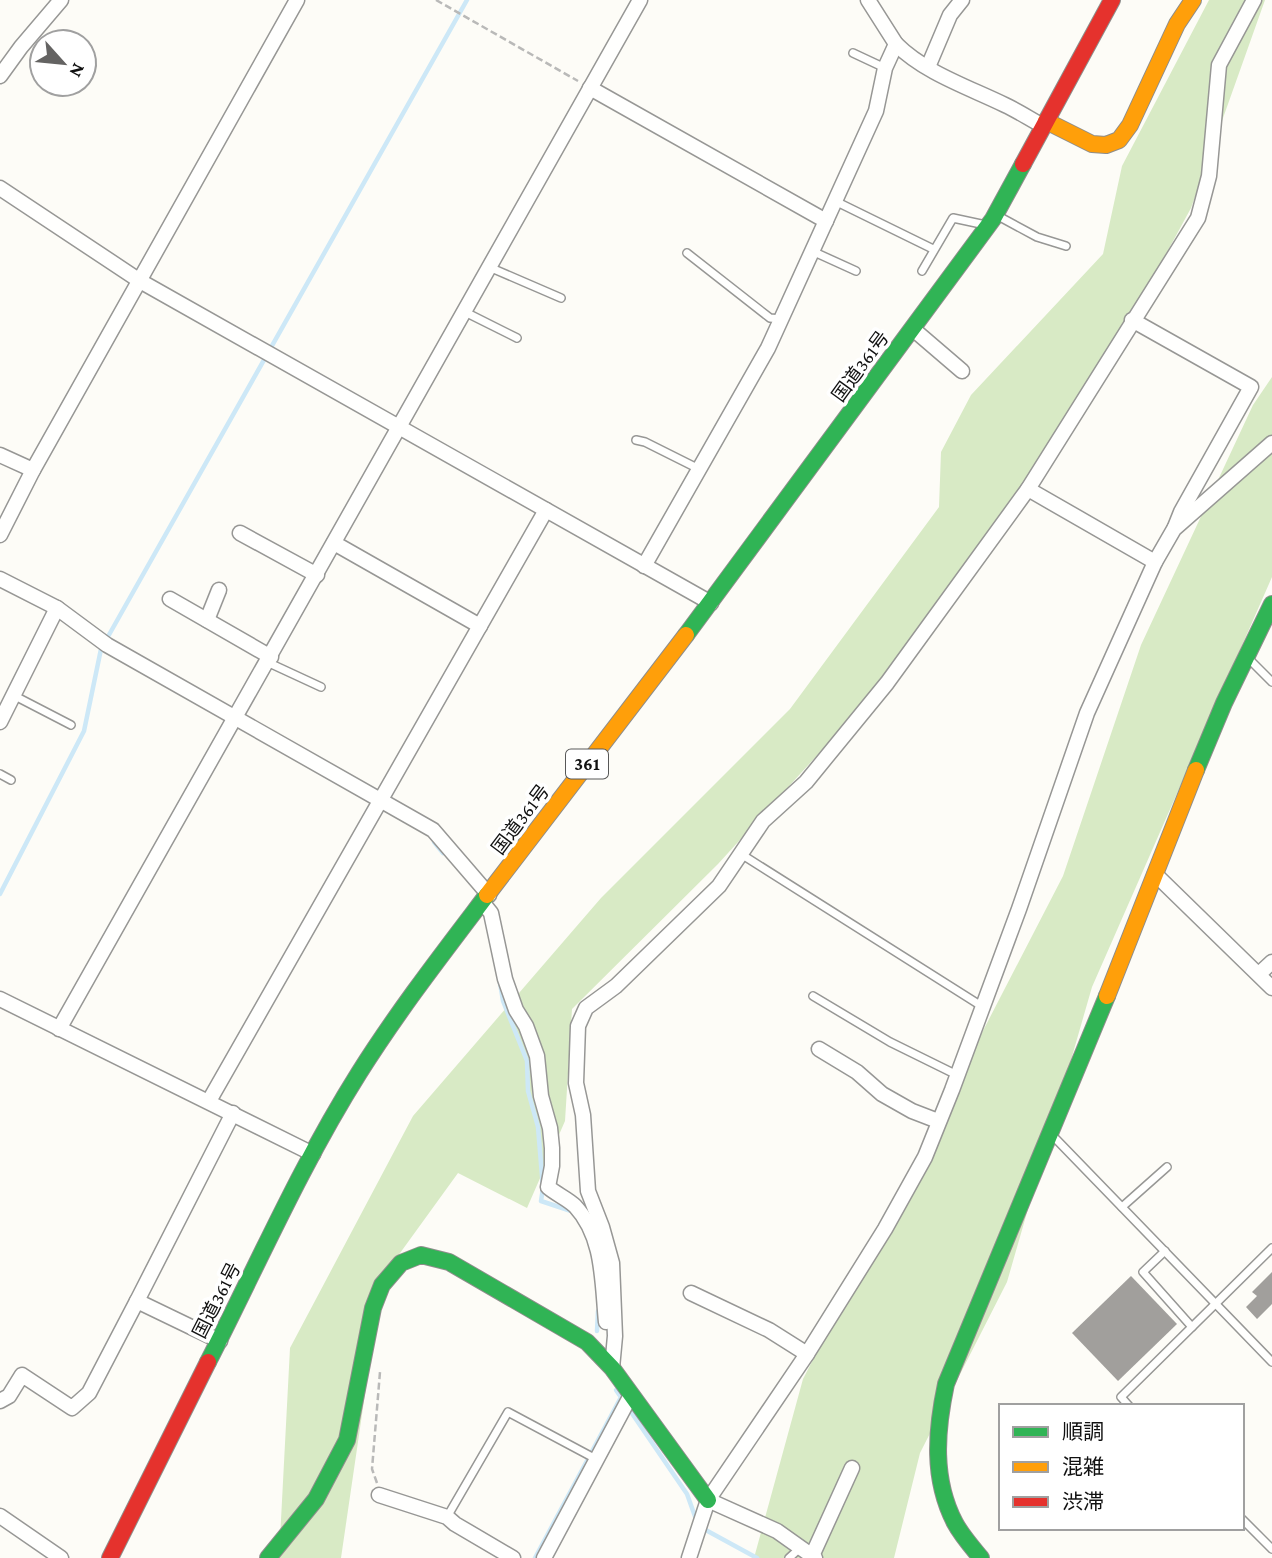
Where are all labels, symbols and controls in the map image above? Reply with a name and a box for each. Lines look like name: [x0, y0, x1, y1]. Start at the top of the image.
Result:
north arrow: [28, 28, 98, 98]
text: N: [65, 60, 90, 81]
street label: 国道361号: [828, 327, 893, 406]
road number: 361: [566, 750, 608, 778]
street label: 国道361号: [487, 780, 553, 858]
street label: 国道361号: [188, 1259, 244, 1342]
legend: [999, 1404, 1244, 1530]
text: 順調: [1062, 1420, 1104, 1444]
text: 混雑: [1062, 1455, 1104, 1479]
text: 渋滞: [1062, 1490, 1104, 1514]

